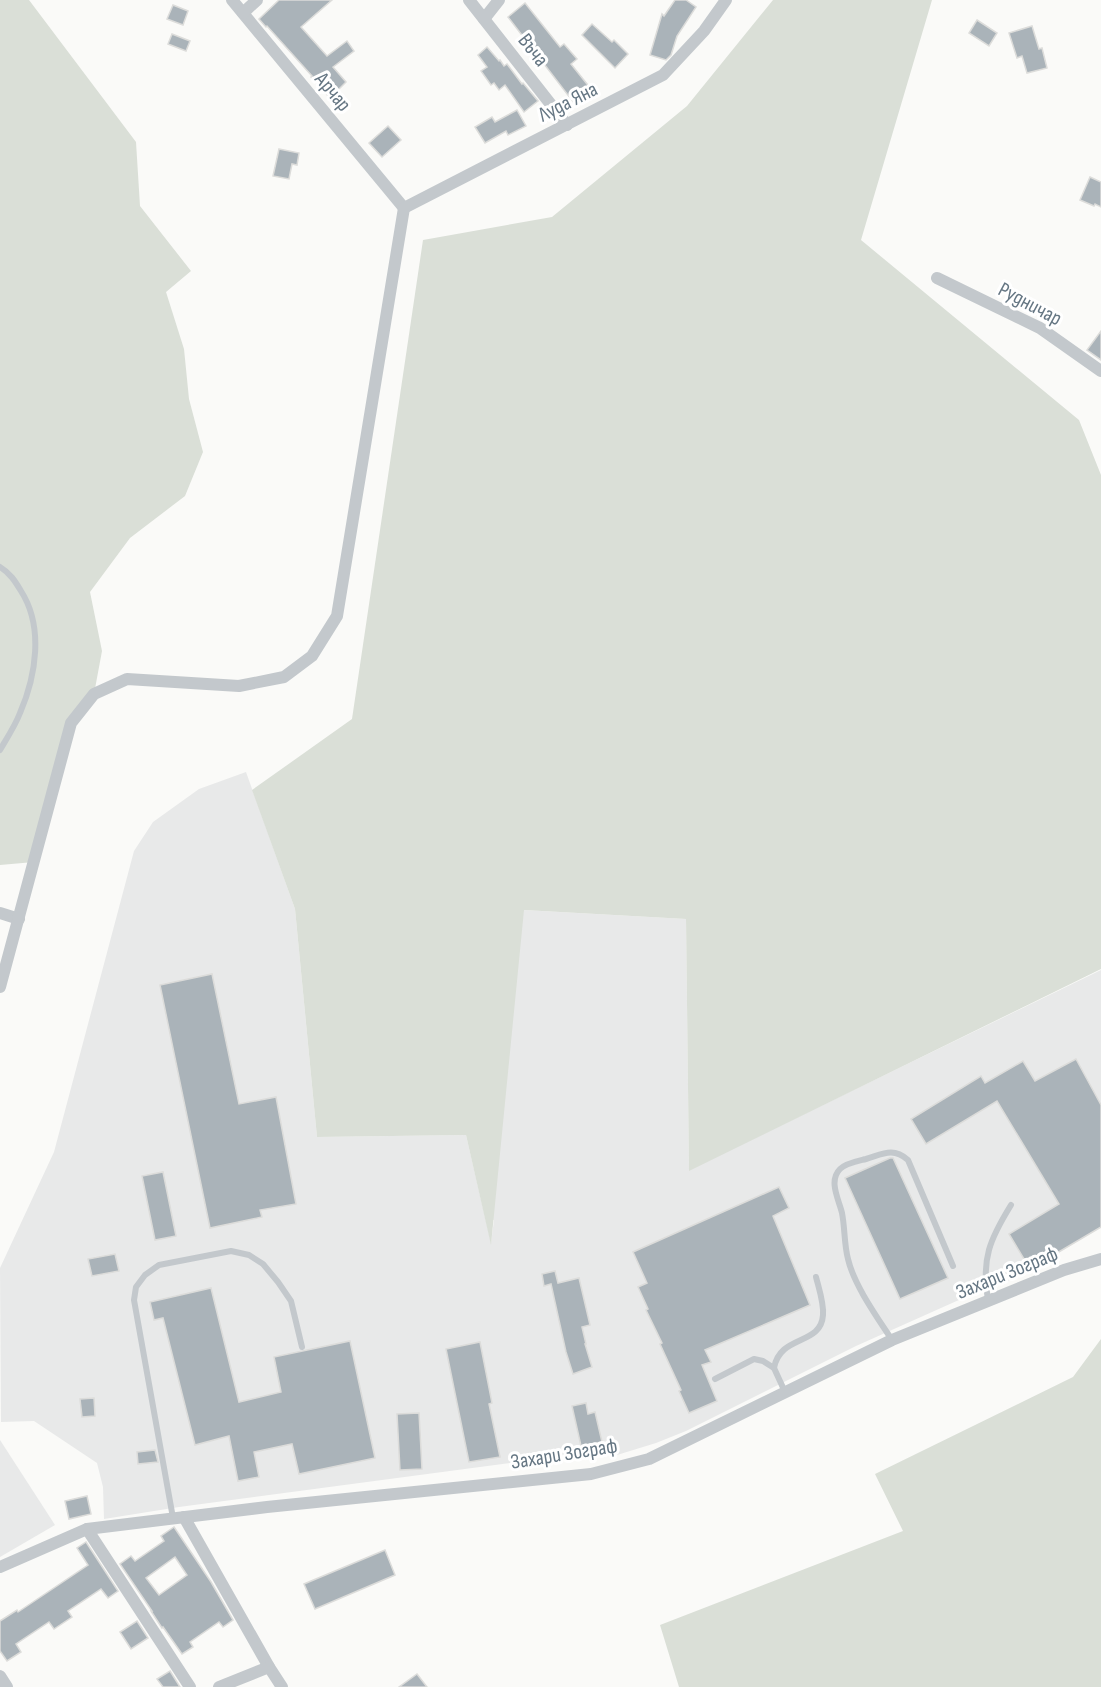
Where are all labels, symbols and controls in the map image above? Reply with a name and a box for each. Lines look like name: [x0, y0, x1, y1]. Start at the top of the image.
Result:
street label: Въча: [512, 29, 554, 71]
street label: Арчар: [309, 67, 356, 117]
street label: Луда Яна: [533, 77, 602, 128]
street label: Рудничар: [994, 277, 1066, 331]
street label: Захари Зограф: [952, 1241, 1062, 1305]
street label: Захари Зограф: [509, 1433, 619, 1475]

